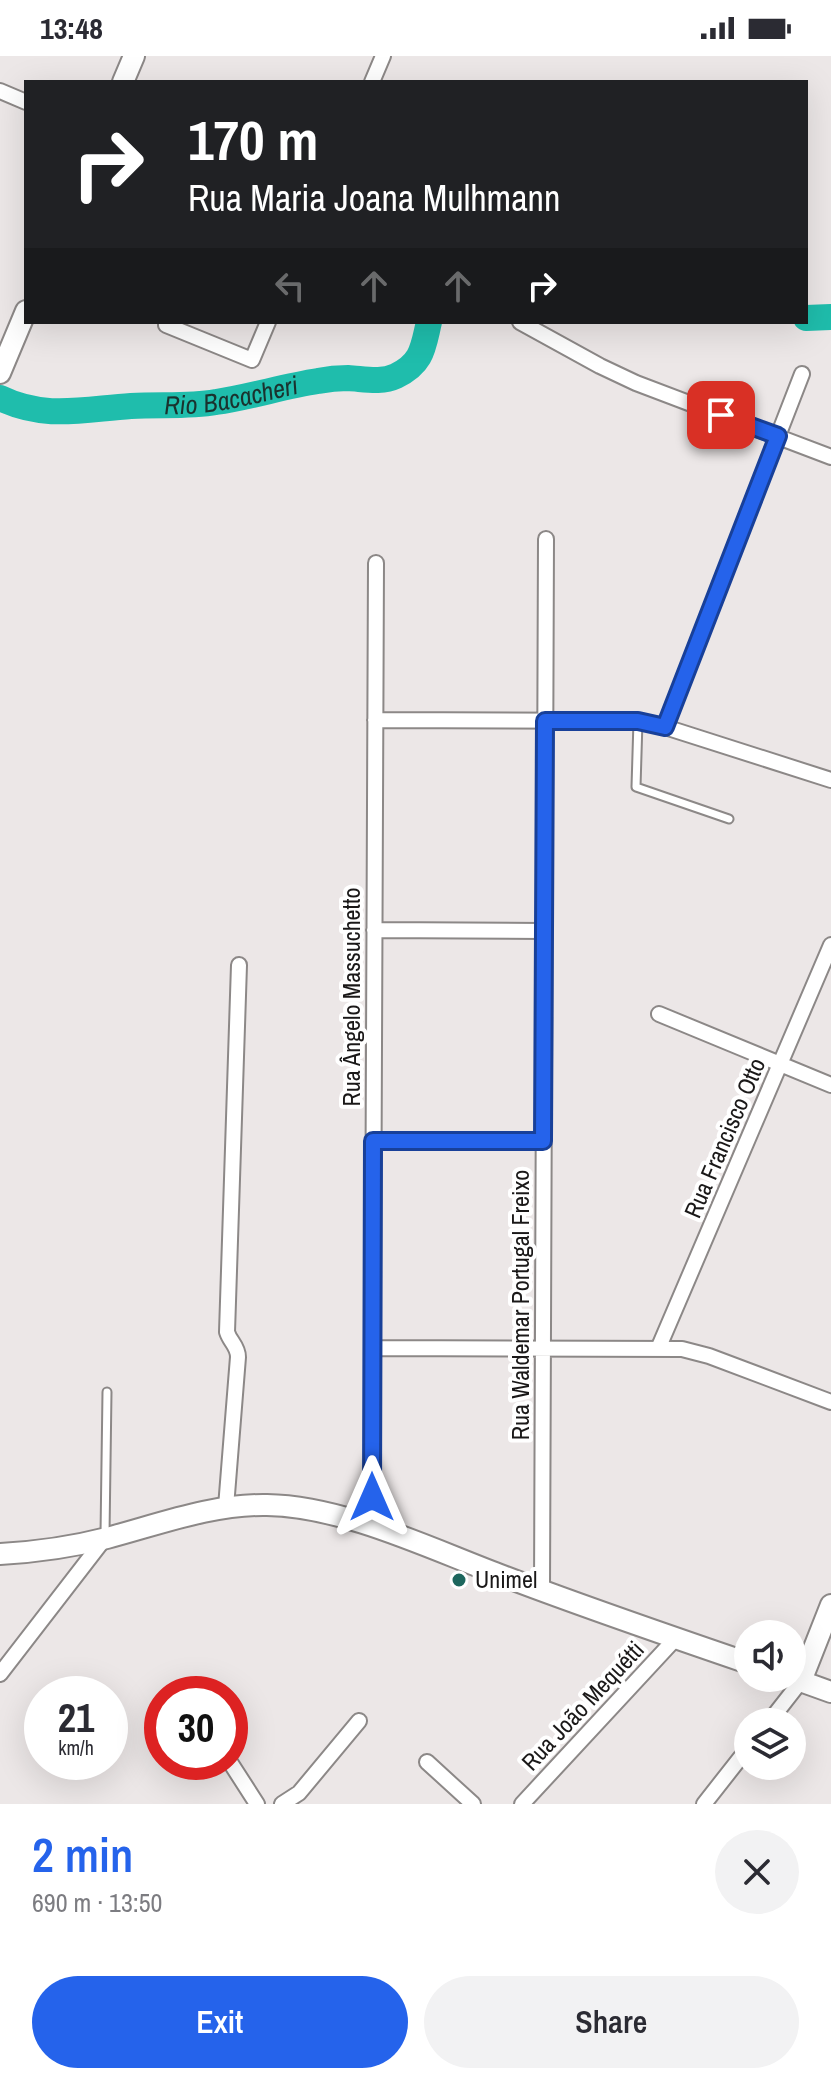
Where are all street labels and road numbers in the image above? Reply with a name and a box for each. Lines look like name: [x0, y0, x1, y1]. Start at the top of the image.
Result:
street label: Rua Ângelo Massuchetto: [335, 888, 367, 1106]
street label: Rua Francisco Otto: [676, 1053, 772, 1222]
street label: Rua Waldemar Portugal Freixo: [504, 1170, 536, 1440]
street label: Rua João Mequétti: [514, 1634, 651, 1777]

